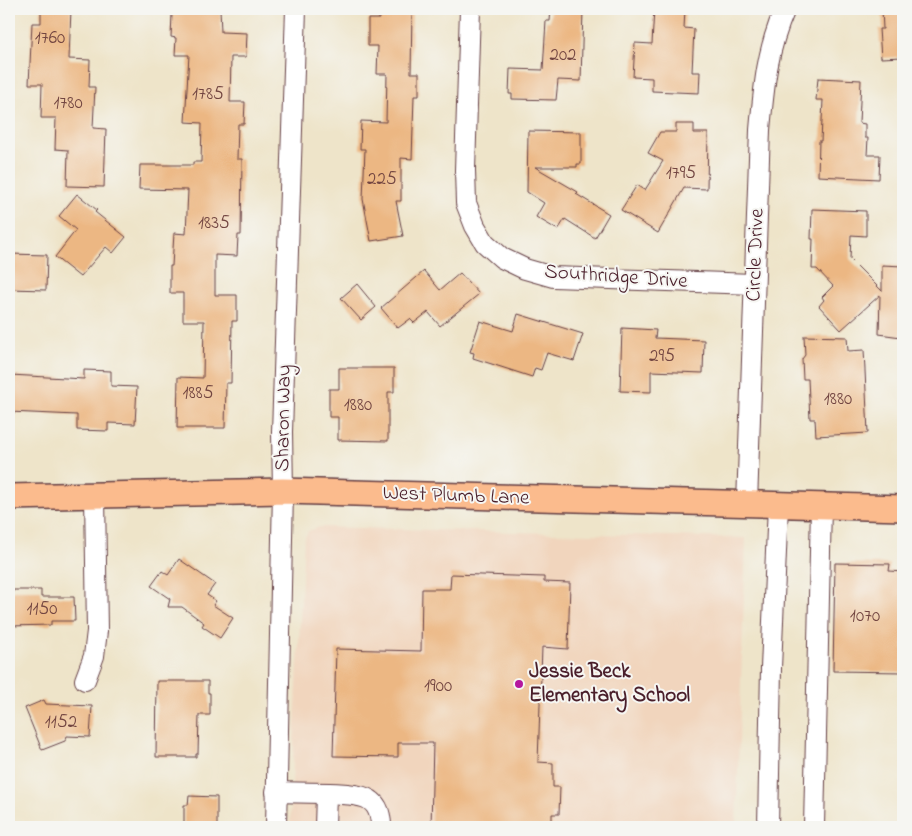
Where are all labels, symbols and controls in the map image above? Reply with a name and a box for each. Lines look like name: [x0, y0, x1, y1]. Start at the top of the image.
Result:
house number: 1760: [35, 25, 65, 52]
house number: 202: [549, 42, 577, 69]
house number: 1785: [192, 81, 224, 108]
house number: 1780: [53, 90, 83, 117]
house number: 1795: [666, 160, 696, 187]
house number: 225: [367, 166, 397, 193]
street label: Circle Drive: [739, 207, 773, 302]
house number: 1835: [198, 210, 230, 237]
street label: Southridge Drive: [543, 257, 689, 299]
house number: 295: [649, 343, 675, 370]
street label: Sharon Way: [268, 364, 302, 472]
house number: 1885: [182, 380, 214, 407]
house number: 1880: [824, 386, 852, 413]
house number: 1880: [344, 392, 372, 419]
street label: West Plumb Lane: [382, 478, 530, 514]
house number: 1150: [26, 596, 58, 623]
house number: 1070: [850, 603, 880, 630]
place label: Jessie Beck Elementary School: [529, 657, 691, 713]
house number: 1900: [424, 673, 452, 700]
marker: Jessie Beck Elementary School: [513, 678, 525, 690]
house number: 1152: [45, 709, 77, 736]

